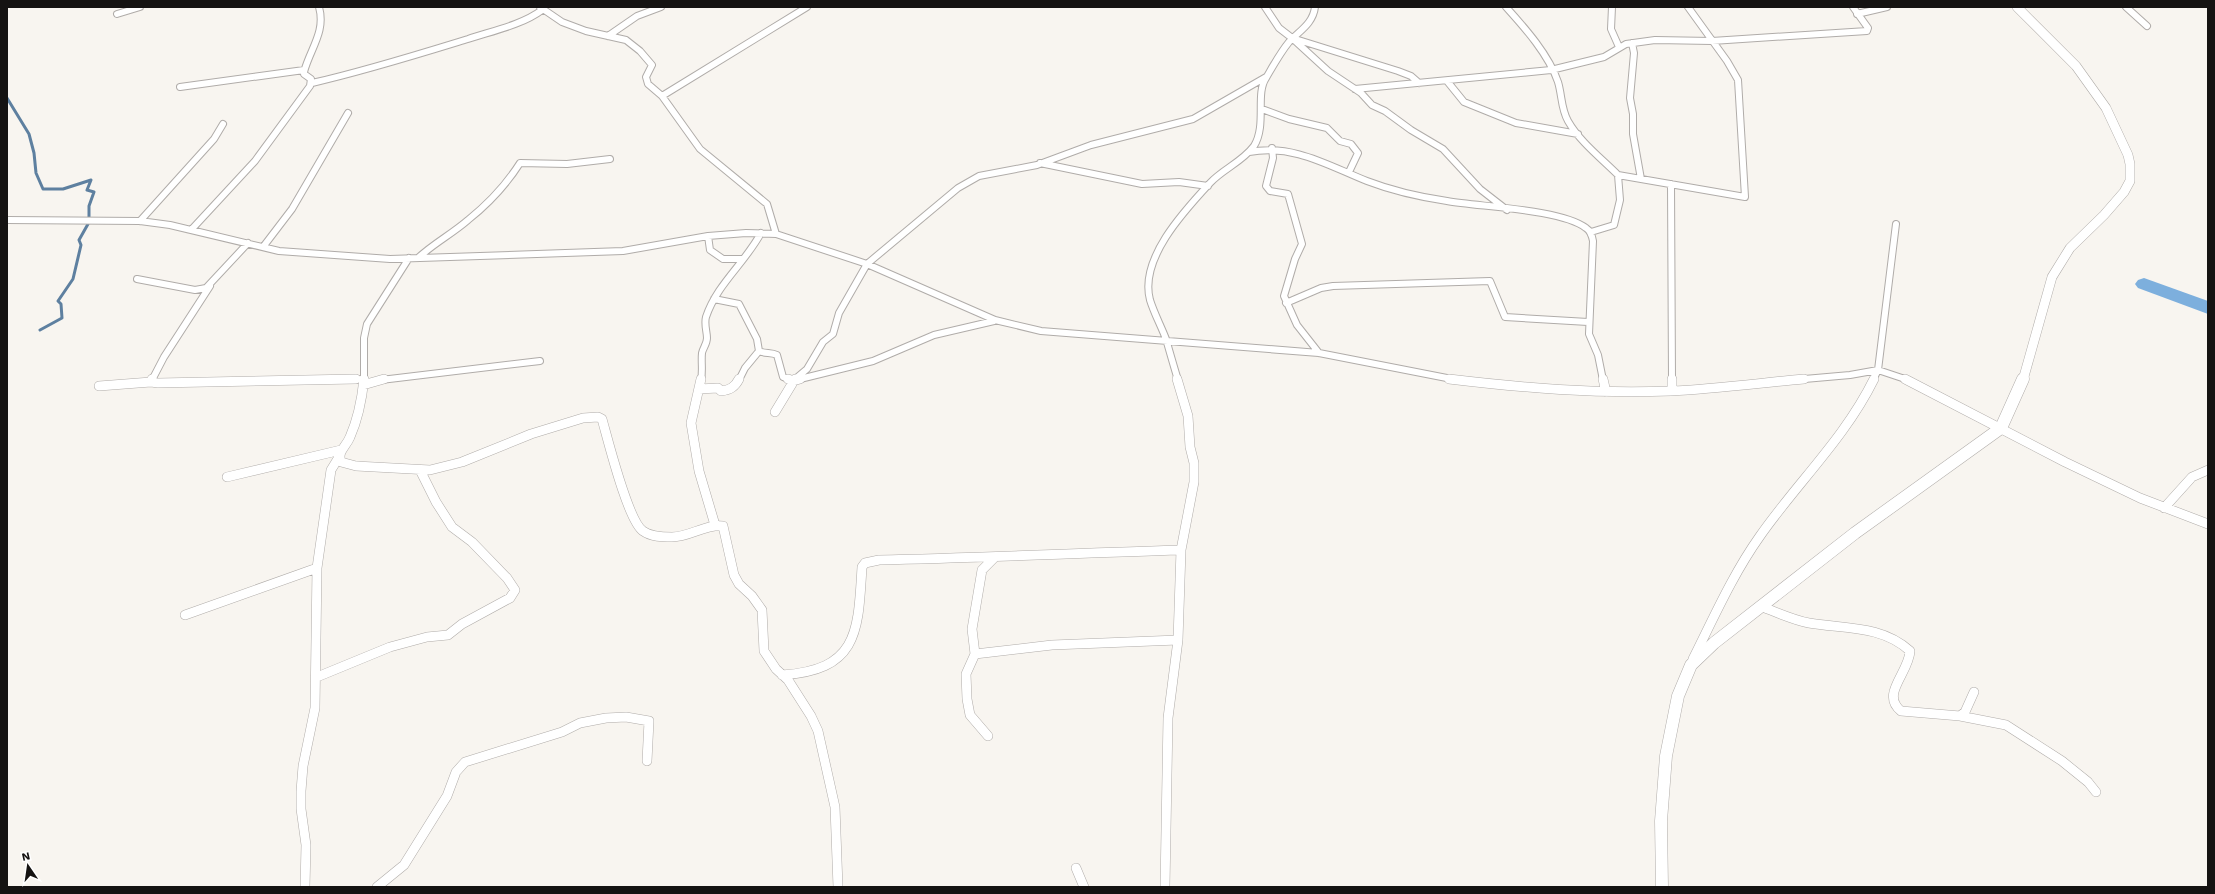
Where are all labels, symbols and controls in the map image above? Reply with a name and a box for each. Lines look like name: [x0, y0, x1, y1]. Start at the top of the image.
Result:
north arrow: [8, 846, 48, 886]
text: N: [20, 849, 31, 864]

